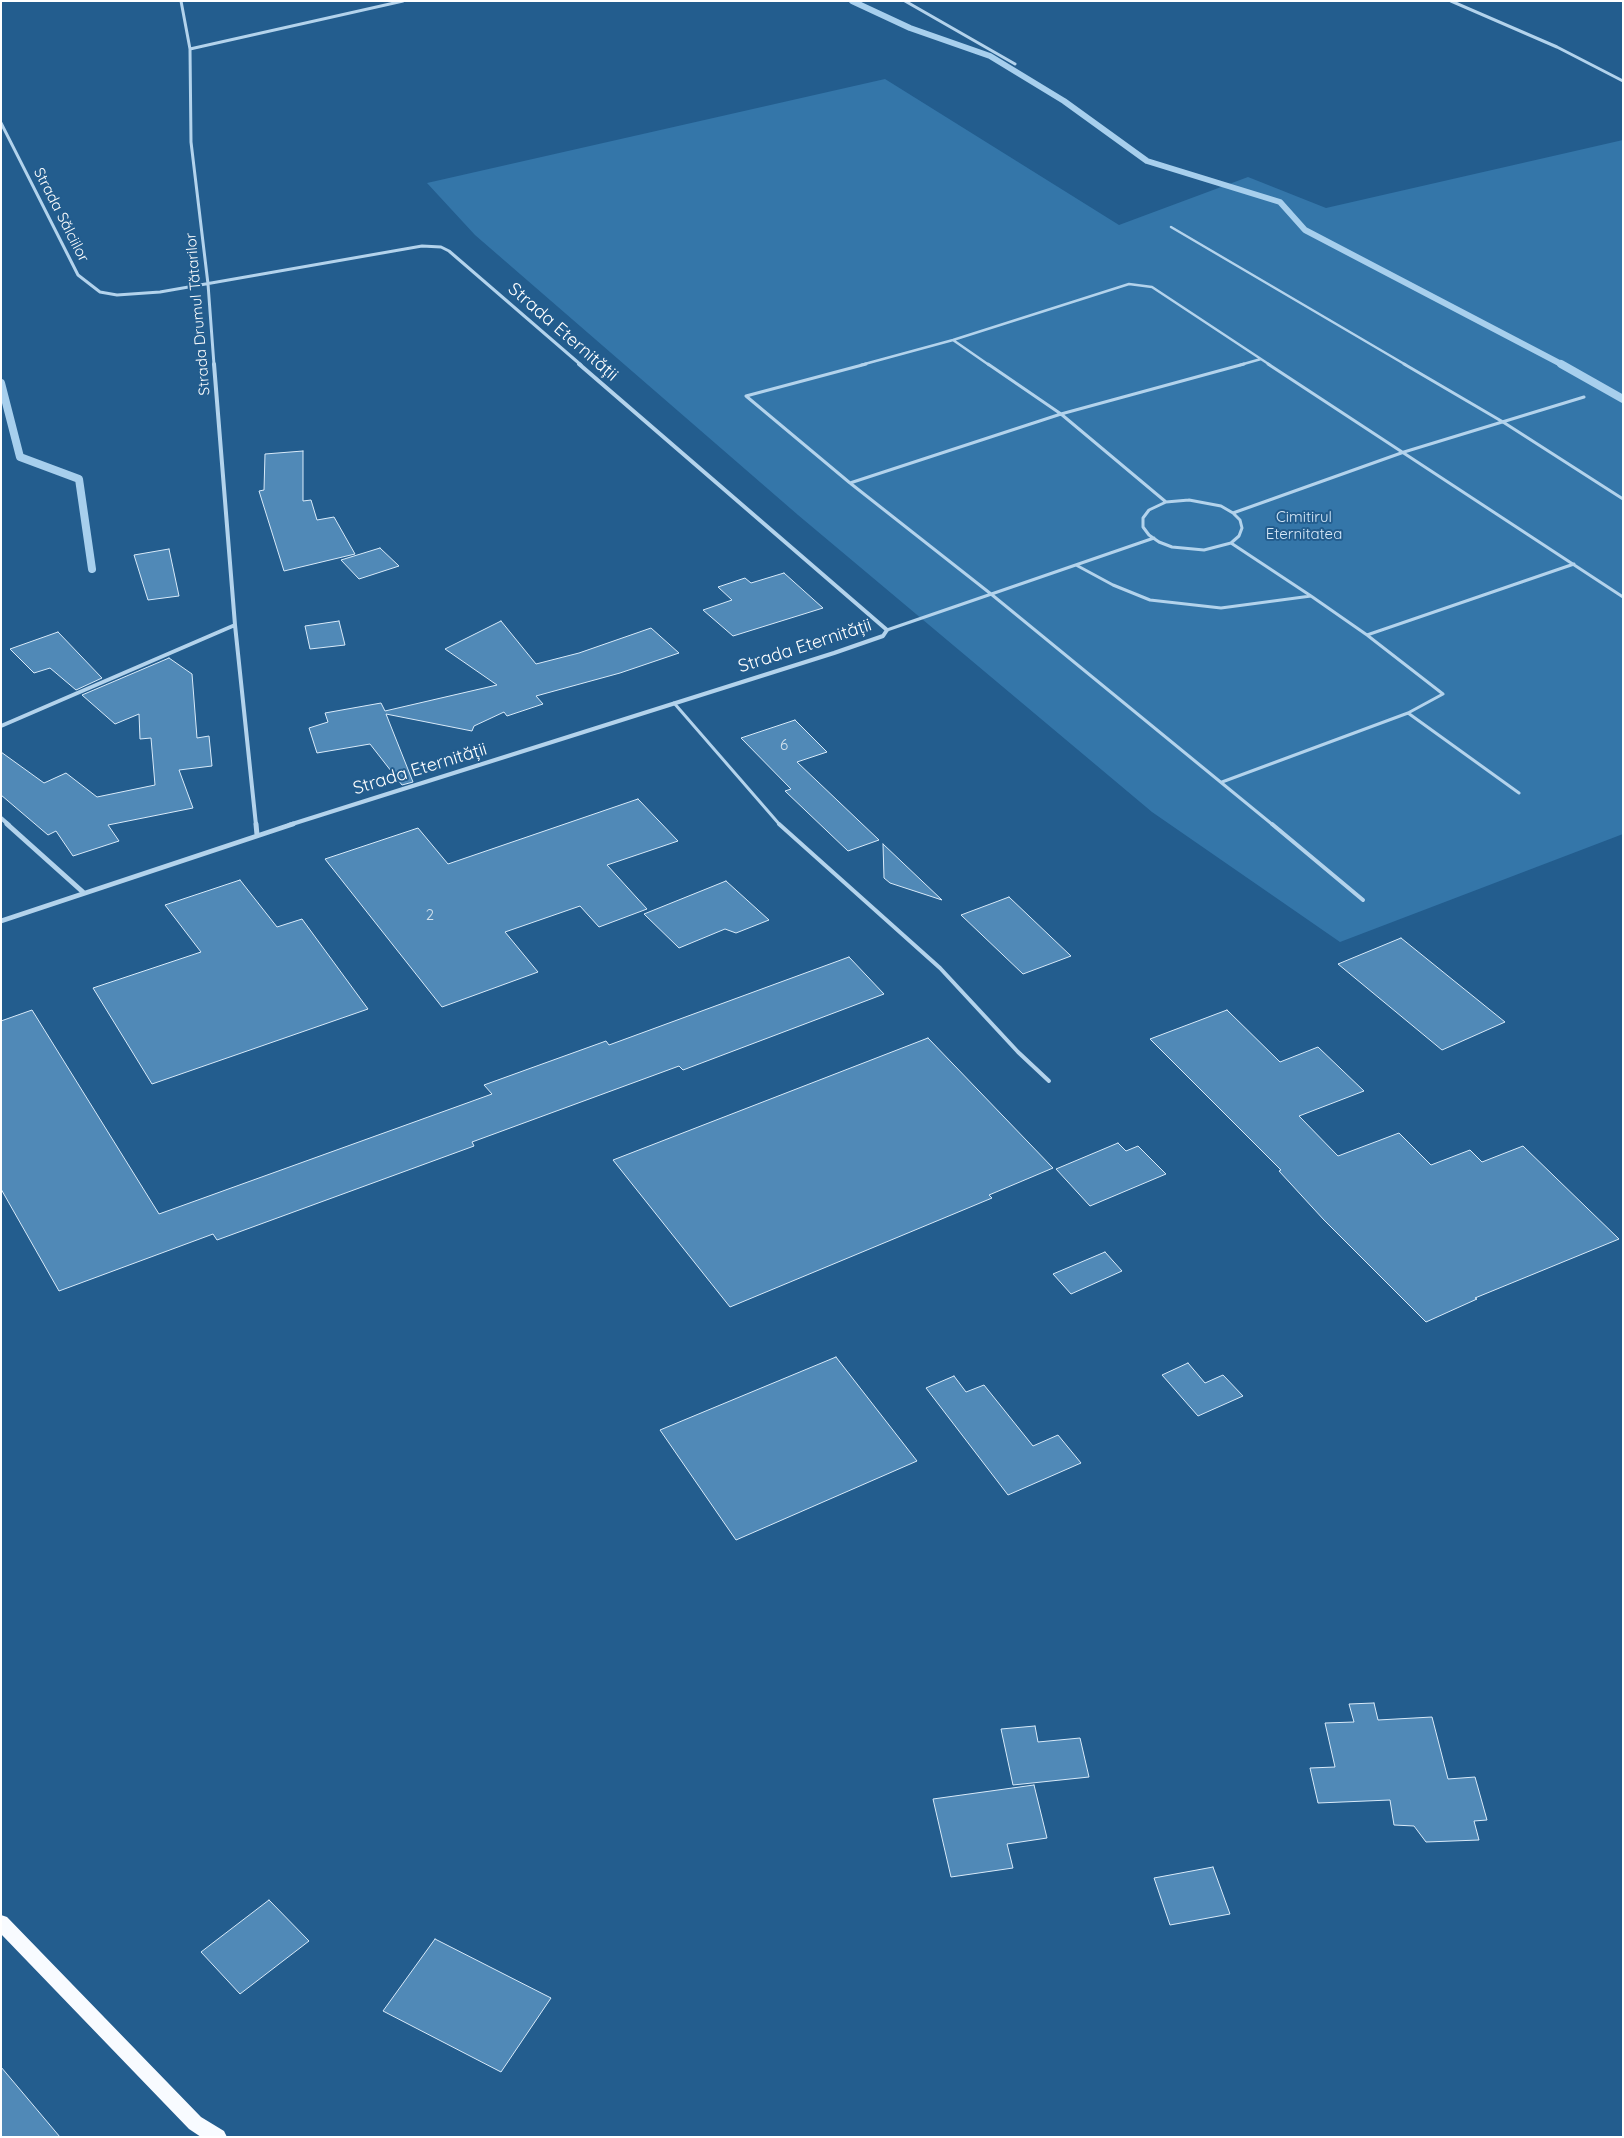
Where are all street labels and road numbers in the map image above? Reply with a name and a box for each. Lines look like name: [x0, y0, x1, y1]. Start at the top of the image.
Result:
street label: Strada Sălciilor: [29, 165, 93, 265]
street label: Strada Drumul Tătarilor: [182, 232, 214, 396]
street label: Strada Eternității: [503, 278, 623, 386]
street label: Strada Eternității: [736, 614, 874, 678]
street label: Strada Eternității: [350, 738, 490, 800]

